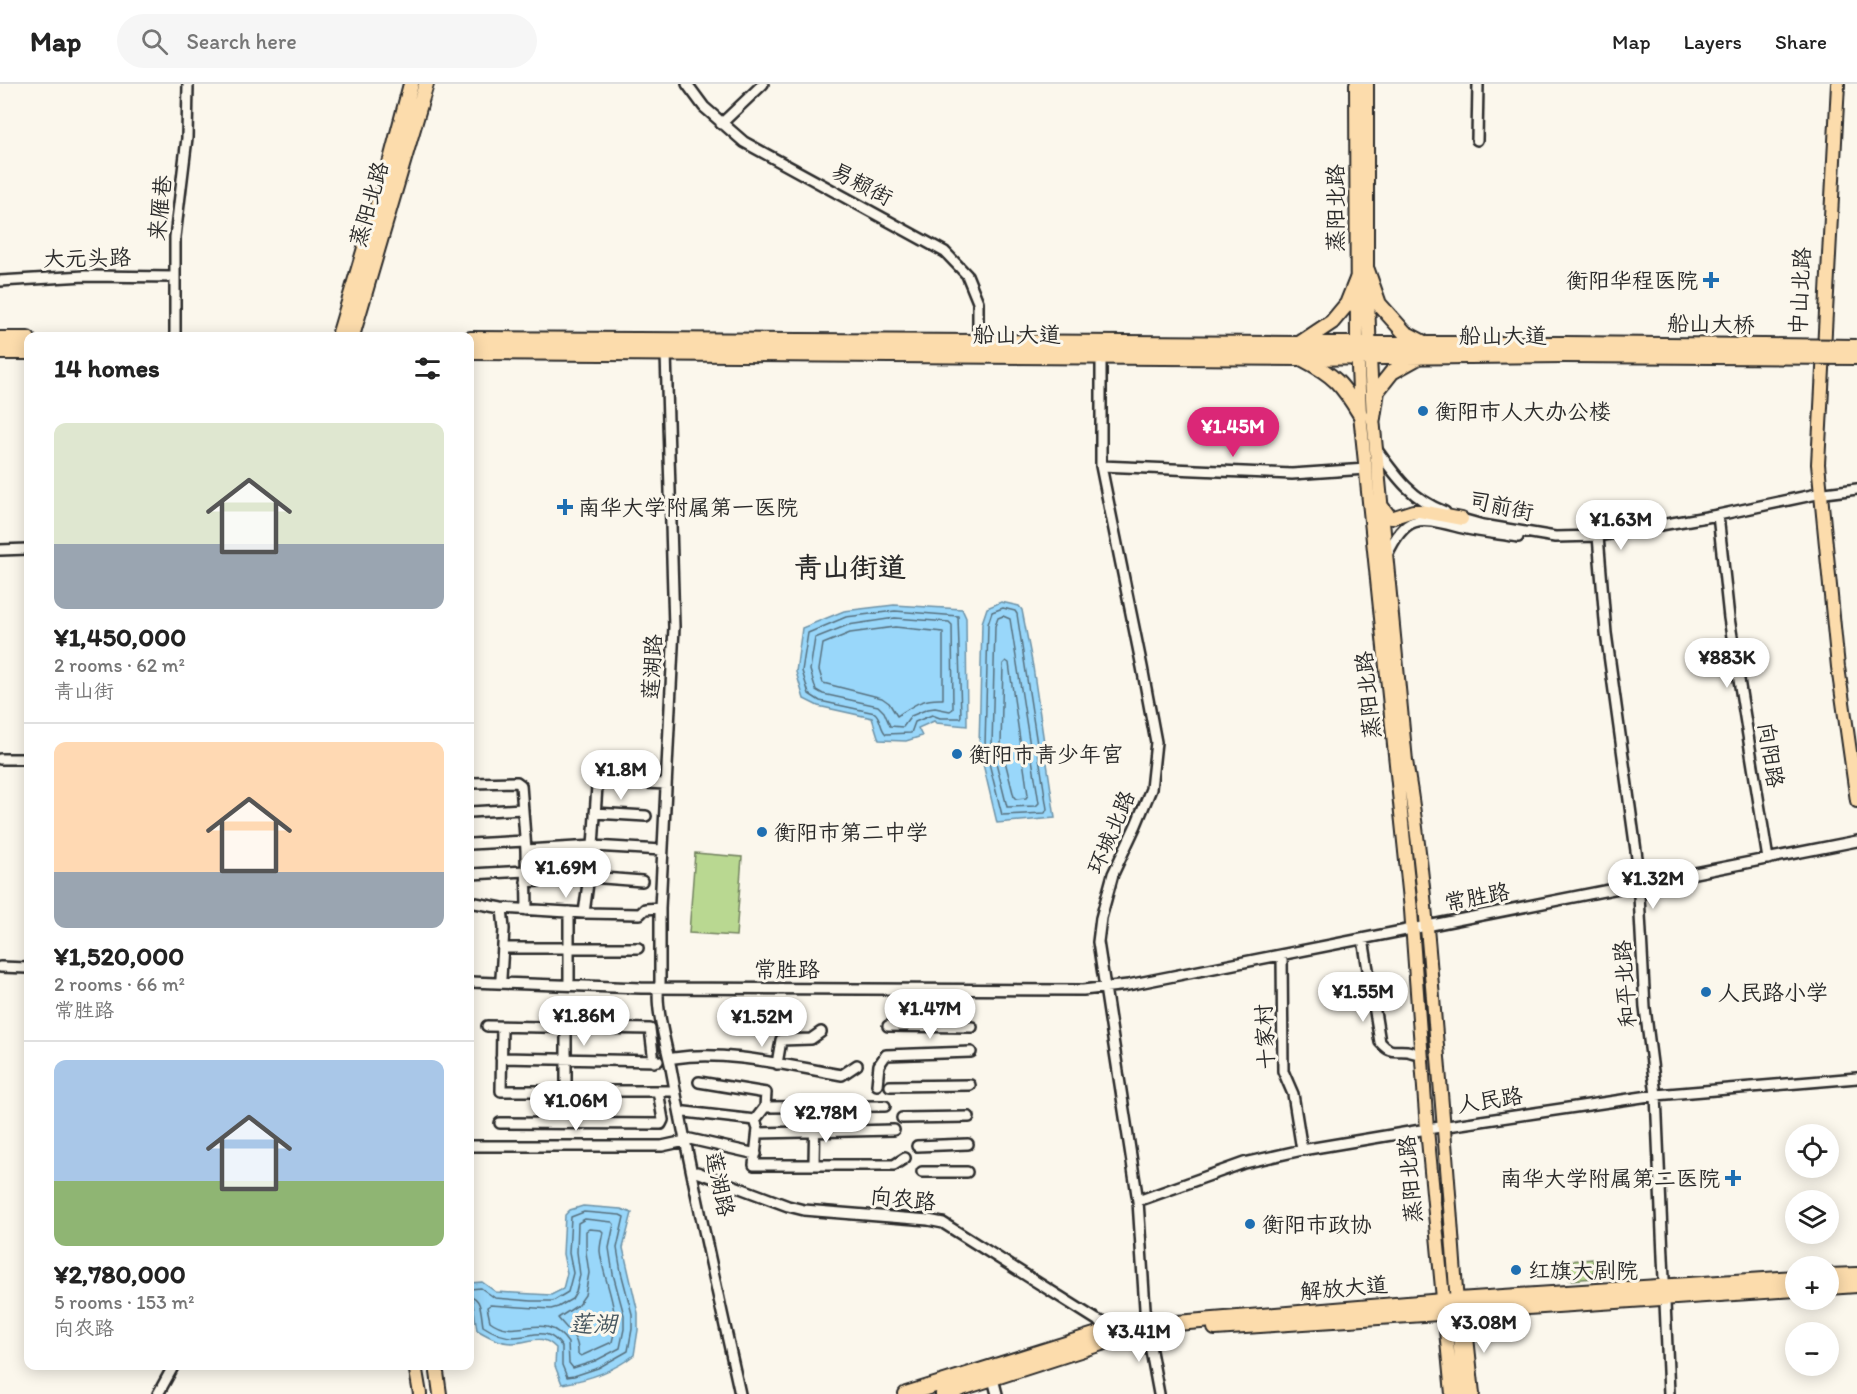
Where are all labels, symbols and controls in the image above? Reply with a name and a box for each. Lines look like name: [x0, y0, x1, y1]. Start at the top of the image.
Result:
search box: [117, 14, 537, 68]
text: Map: [30, 24, 81, 58]
icon: search: [138, 25, 171, 58]
text: Search here: [186, 28, 297, 55]
text: Map: [1612, 29, 1651, 54]
text: Layers: [1684, 29, 1742, 54]
text: Share: [1775, 29, 1827, 54]
street label: 易赖街: [827, 157, 897, 211]
street label: 蒸阳北路: [344, 158, 394, 250]
street label: 蒸阳北路: [1322, 164, 1349, 252]
street label: 来雁巷: [143, 174, 177, 242]
street label: 大元头路: [43, 244, 131, 272]
street label: 中山北路: [1784, 246, 1816, 336]
place label: 衡阳华程医院: [1566, 267, 1698, 294]
marker: 衡阳华程医院: [1702, 271, 1720, 289]
street label: 船山大桥: [1667, 310, 1755, 338]
street label: 船山大道: [973, 321, 1061, 348]
street label: 船山大道: [1459, 322, 1547, 349]
text: 14 homes: [54, 352, 160, 384]
icon: filters: [411, 352, 444, 385]
place label: 衡阳市人大办公楼: [1435, 398, 1611, 425]
marker: 衡阳市人大办公楼: [1416, 404, 1430, 418]
pin: ¥1.45M: [1184, 407, 1282, 458]
text: ¥1.45M: [1201, 414, 1265, 438]
icon: home: [195, 462, 303, 570]
street label: 司前街: [1466, 486, 1536, 526]
place label: 南华大学附属第一医院: [578, 494, 798, 521]
marker: 南华大学附属第一医院: [556, 498, 574, 516]
pin: ¥1.63M: [1572, 500, 1670, 551]
text: ¥1.63M: [1590, 507, 1652, 531]
district label: 青山街道: [794, 550, 906, 584]
text: ¥1,450,000: [54, 621, 186, 653]
street label: 莲湖路: [637, 633, 667, 701]
pin: ¥883K: [1685, 638, 1769, 689]
text: ¥883K: [1699, 645, 1755, 669]
street label: 蒸阳北路: [1350, 650, 1386, 740]
text: 2 rooms · 62 m²: [54, 653, 185, 677]
text: 青山街: [54, 679, 114, 703]
street label: 向阳路: [1753, 720, 1789, 790]
place label: 衡阳市青少年宫: [969, 741, 1123, 768]
marker: 衡阳市青少年宫: [950, 747, 964, 761]
pin: ¥1.8M: [579, 750, 663, 801]
text: ¥1.8M: [595, 757, 647, 781]
icon: home: [195, 781, 303, 889]
street label: 环城北路: [1081, 786, 1141, 878]
place label: 衡阳市第二中学: [774, 819, 928, 846]
marker: 衡阳市第二中学: [755, 825, 769, 839]
pin: ¥1.69M: [517, 848, 615, 899]
text: ¥1.69M: [535, 855, 597, 879]
pin: ¥1.32M: [1604, 859, 1702, 910]
text: ¥1.32M: [1622, 866, 1684, 890]
street label: 常胜路: [1442, 877, 1512, 917]
street label: 和平北路: [1608, 939, 1642, 1029]
text: ¥1,520,000: [54, 940, 184, 972]
street label: 常胜路: [754, 956, 820, 983]
text: 2 rooms · 66 m²: [54, 972, 185, 996]
pin: ¥1.55M: [1314, 972, 1412, 1023]
text: ¥1.55M: [1332, 979, 1394, 1003]
place label: 人民路小学: [1718, 979, 1828, 1006]
marker: 人民路小学: [1699, 985, 1713, 999]
pin: ¥1.47M: [881, 989, 979, 1040]
pin: ¥1.86M: [535, 996, 633, 1047]
text: ¥1.47M: [898, 996, 962, 1020]
pin: ¥1.52M: [713, 997, 811, 1048]
text: 常胜路: [54, 998, 114, 1022]
text: ¥1.86M: [553, 1003, 615, 1027]
street label: 十家村: [1250, 1003, 1280, 1071]
text: ¥1.52M: [731, 1004, 793, 1028]
pin: ¥1.06M: [527, 1081, 625, 1132]
street label: 人民路: [1455, 1082, 1525, 1118]
text: ¥1.06M: [544, 1088, 608, 1112]
pin: ¥2.78M: [777, 1093, 875, 1144]
icon: home: [195, 1099, 303, 1207]
text: ¥2.78M: [794, 1100, 858, 1124]
map controls: [1785, 1124, 1839, 1376]
button: locate: [1785, 1124, 1839, 1178]
street label: 蒸阳北路: [1393, 1134, 1427, 1224]
street label: 莲湖路: [700, 1149, 740, 1219]
place label: 南华大学附属第二医院: [1500, 1165, 1720, 1192]
marker: 南华大学附属第二医院: [1724, 1169, 1742, 1187]
street label: 向农路: [869, 1182, 937, 1216]
button: layers: [1785, 1190, 1839, 1244]
place label: 衡阳市政协: [1262, 1211, 1372, 1238]
marker: 衡阳市政协: [1243, 1217, 1257, 1231]
button: +: [1785, 1256, 1839, 1310]
place label: 红旗大剧院: [1528, 1257, 1638, 1284]
text: ¥2,780,000: [54, 1258, 186, 1290]
marker: 红旗大剧院: [1509, 1263, 1523, 1277]
street label: 解放大道: [1299, 1271, 1389, 1305]
text: 5 rooms · 153 m²: [54, 1290, 194, 1314]
pin: ¥3.08M: [1435, 1303, 1533, 1354]
water label: 莲湖: [569, 1309, 620, 1338]
text: ¥3.08M: [1451, 1310, 1517, 1334]
pin: ¥3.41M: [1090, 1312, 1188, 1363]
text: 向农路: [54, 1316, 114, 1340]
text: ¥3.41M: [1107, 1319, 1171, 1343]
button: −: [1785, 1322, 1839, 1376]

